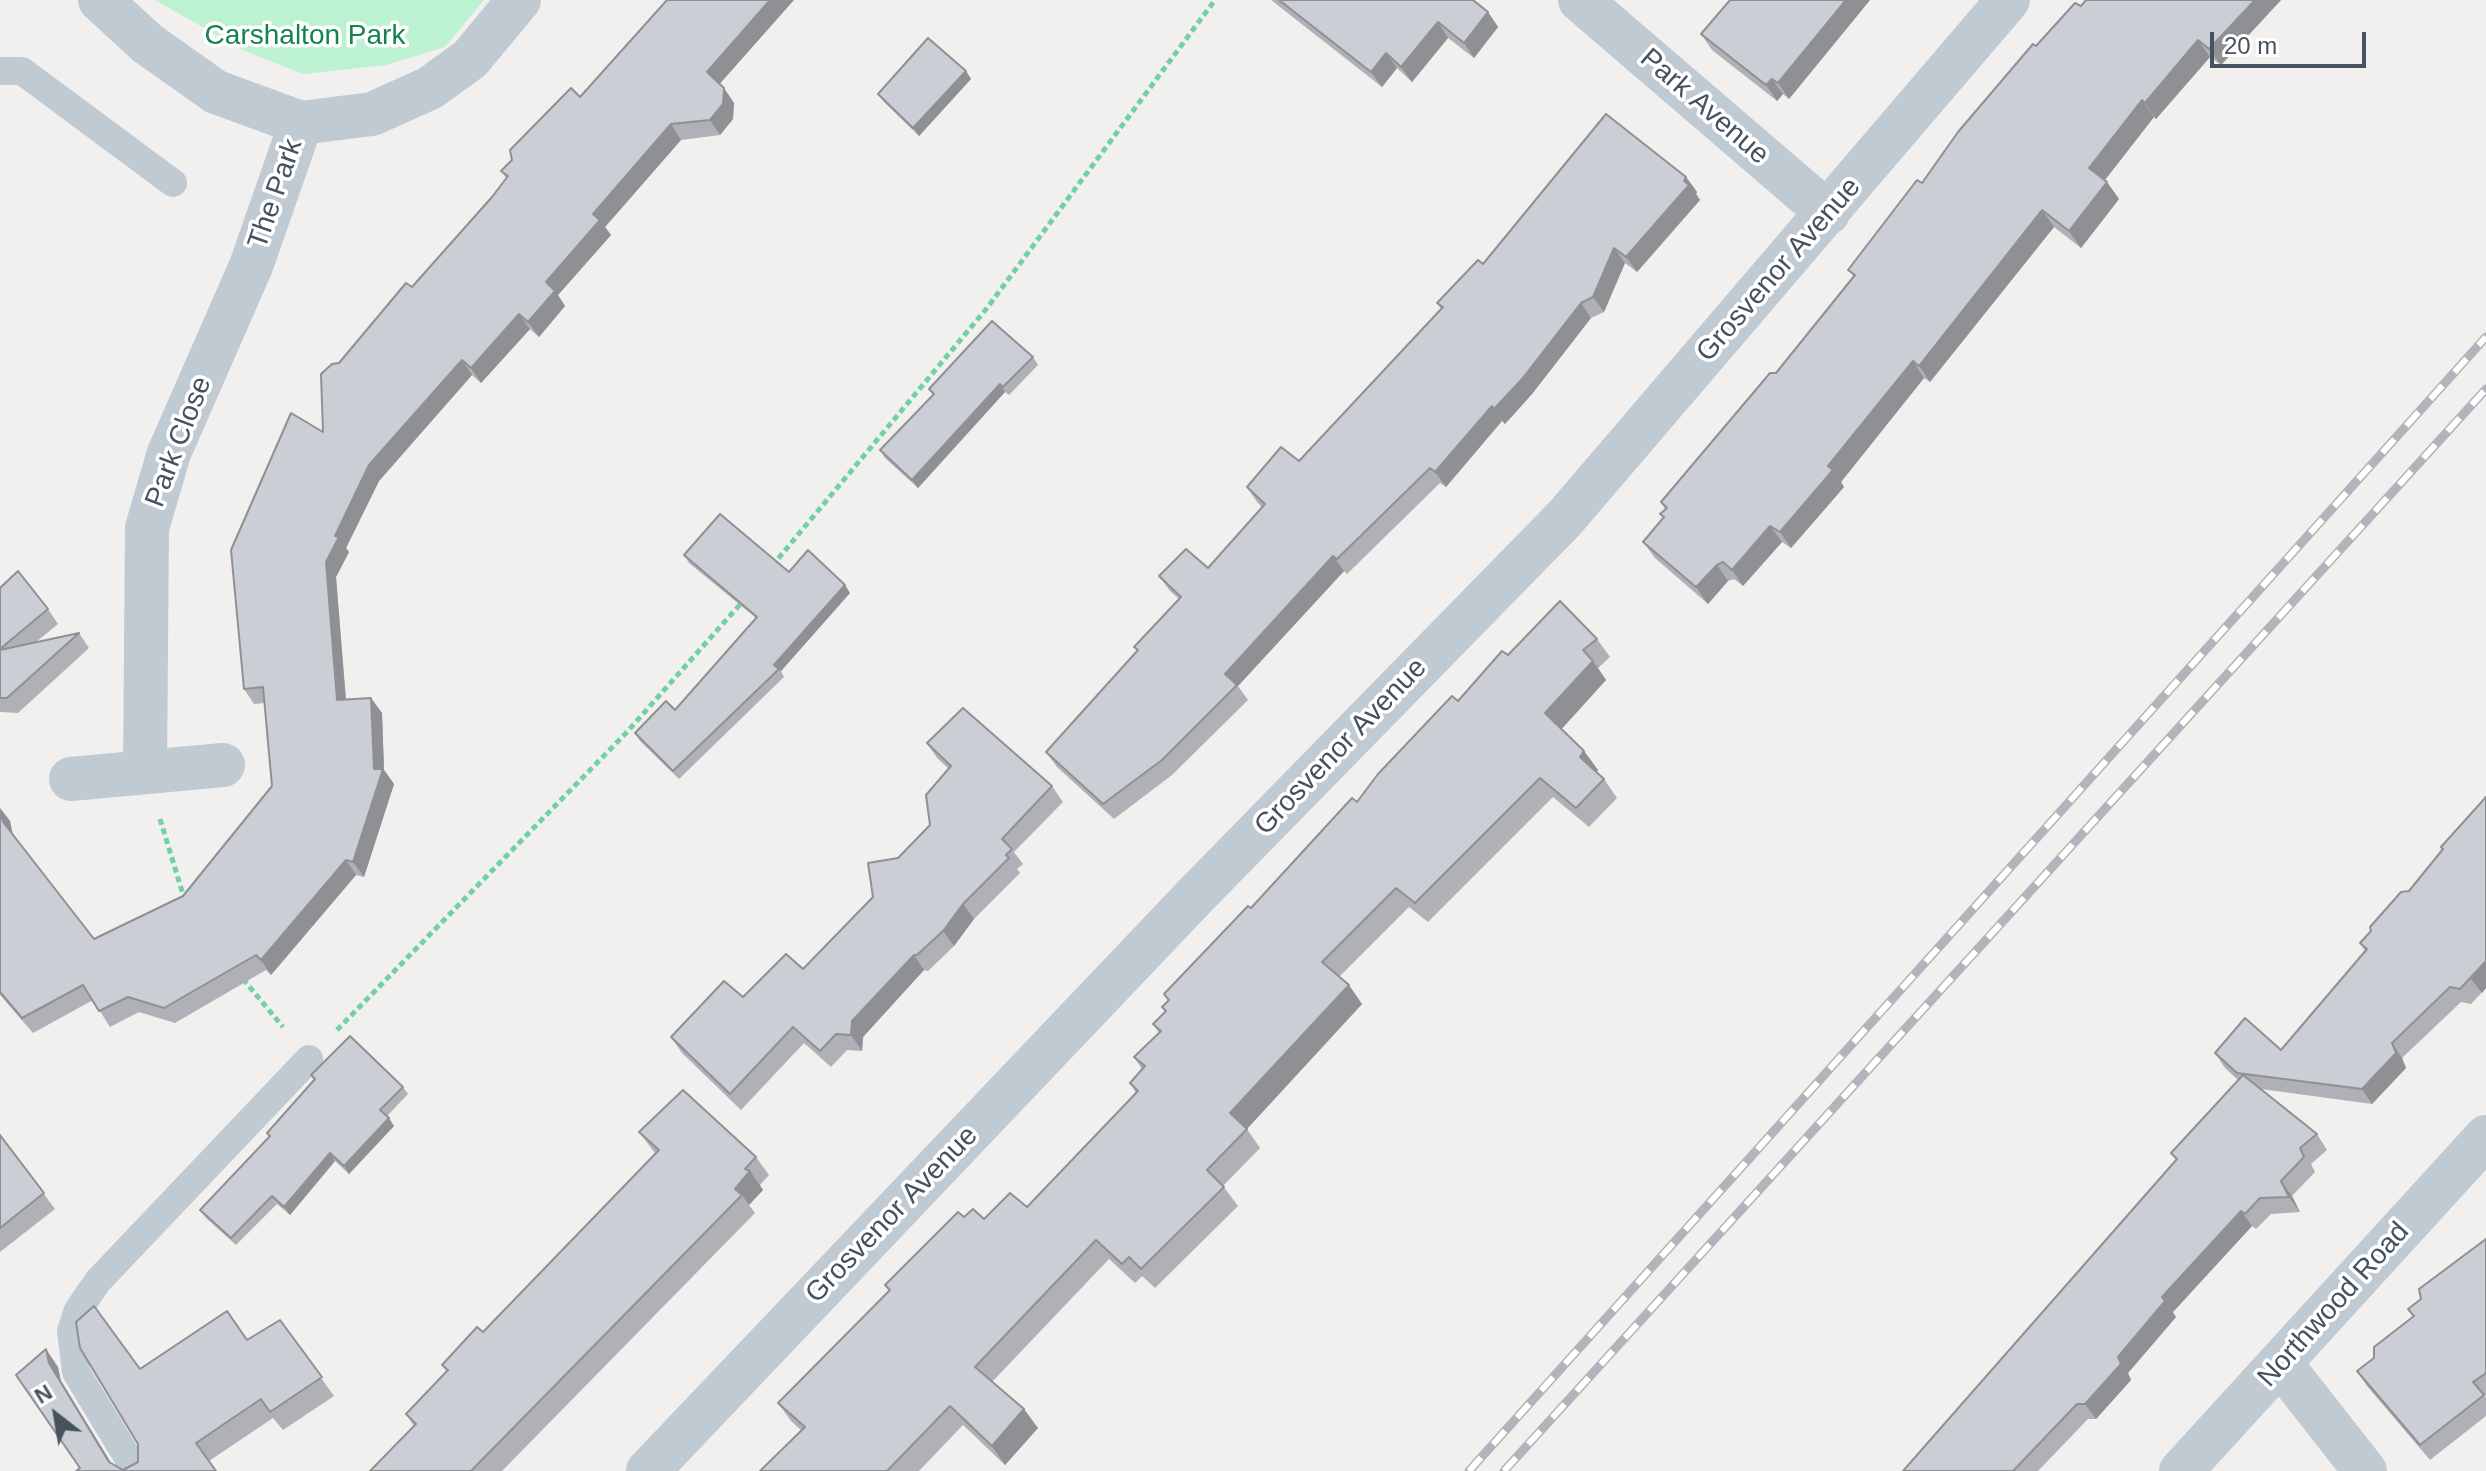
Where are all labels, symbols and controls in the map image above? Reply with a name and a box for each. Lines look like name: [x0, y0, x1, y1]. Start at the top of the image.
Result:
scale bar: [2214, 16, 2370, 66]
park label: Carshalton Park: [205, 19, 405, 53]
text: 20 m: [2224, 32, 2277, 59]
street label: Park Avenue: [1633, 42, 1775, 172]
street label: The Park: [242, 135, 310, 253]
street label: Grosvenor Avenue: [1690, 171, 1868, 369]
street label: Park Close: [139, 372, 219, 512]
street label: Grosvenor Avenue: [1248, 652, 1434, 842]
street label: Grosvenor Avenue: [799, 1120, 985, 1310]
street label: Northwood Road: [2251, 1216, 2417, 1394]
north arrow: [16, 1375, 96, 1455]
text: N: [30, 1379, 57, 1409]

